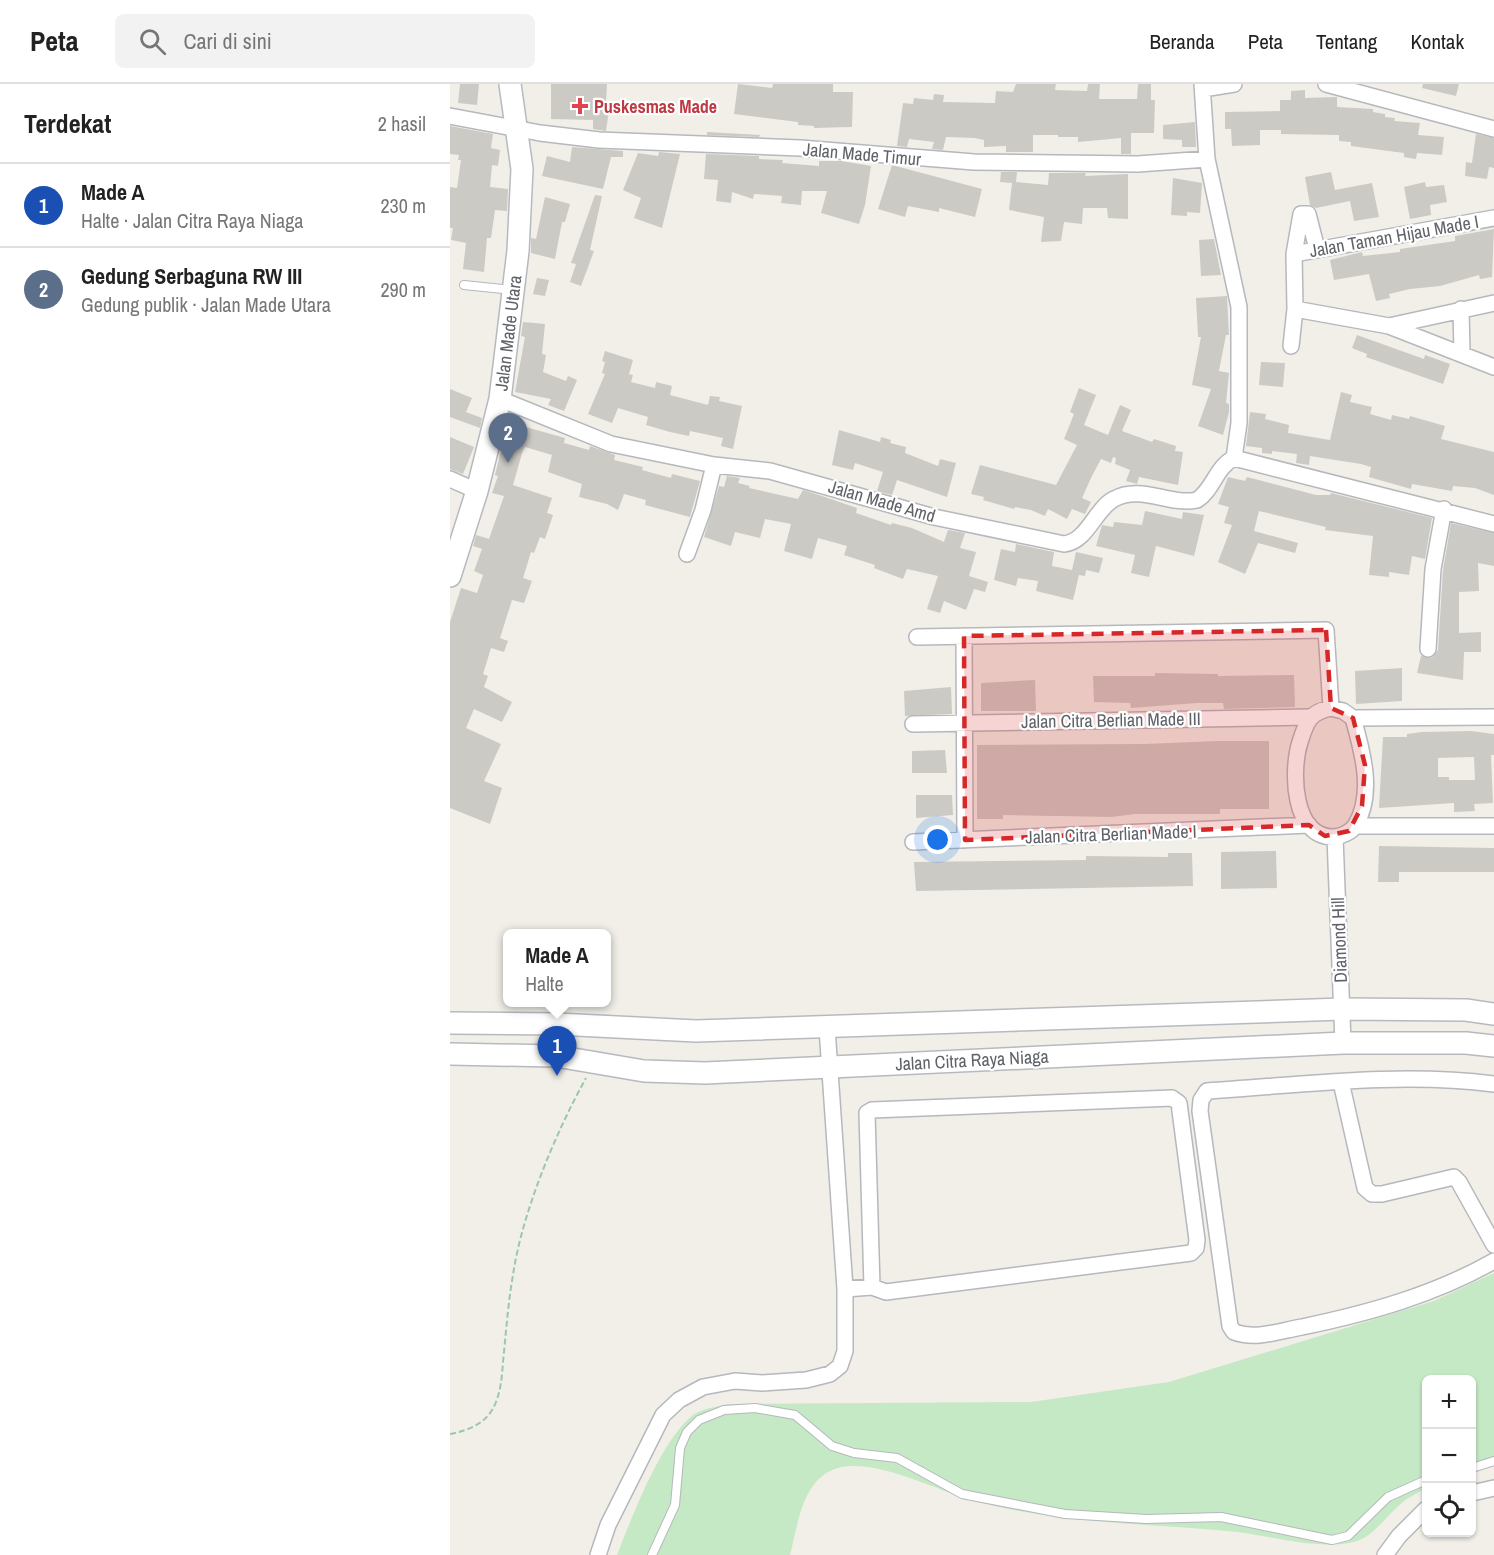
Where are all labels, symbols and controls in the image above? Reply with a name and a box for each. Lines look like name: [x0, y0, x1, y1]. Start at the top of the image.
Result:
search box: [115, 14, 535, 68]
text: Peta: [30, 22, 79, 60]
icon: search: [136, 25, 169, 58]
text: Cari di sini: [184, 26, 272, 56]
text: Beranda: [1150, 27, 1215, 56]
text: Peta: [1248, 27, 1283, 56]
text: Tentang: [1316, 27, 1377, 56]
text: Kontak: [1410, 27, 1464, 56]
place label: Puskesmas Made: [594, 94, 717, 119]
marker: Puskesmas Made: [571, 97, 589, 115]
text: Terdekat: [24, 106, 111, 141]
text: 2 hasil: [378, 110, 426, 137]
street label: Jalan Made Timur: [802, 136, 922, 172]
text: Made A: [81, 177, 145, 207]
text: 1: [39, 192, 48, 219]
text: 230 m: [380, 192, 426, 219]
text: Halte · Jalan Citra Raya Niaga: [81, 207, 303, 234]
street label: Jalan Taman Hijau Made I: [1307, 209, 1481, 263]
text: Gedung Serbaguna RW III: [81, 261, 302, 291]
street label: Jalan Made Utara: [488, 274, 528, 392]
text: 2: [39, 276, 48, 303]
text: 290 m: [380, 276, 426, 303]
text: Gedung publik · Jalan Made Utara: [81, 291, 331, 318]
pin: 2: [488, 414, 528, 463]
street label: Jalan Made Amd: [826, 474, 938, 528]
street label: Jalan Citra Berlian Made III: [1021, 706, 1201, 734]
street label: Jalan Citra Berlian Made I: [1025, 819, 1197, 849]
your location: [923, 825, 952, 854]
street label: Diamond Hill: [1325, 897, 1353, 983]
popup: [503, 929, 611, 1007]
text: Made A: [525, 940, 589, 970]
text: Halte: [525, 970, 564, 997]
pin: 1: [538, 1026, 576, 1076]
street label: Jalan Citra Raya Niaga: [895, 1044, 1049, 1076]
map controls: [1422, 1375, 1476, 1537]
button: +: [1422, 1375, 1476, 1429]
button: −: [1422, 1429, 1476, 1483]
button: locate: [1422, 1483, 1476, 1537]

